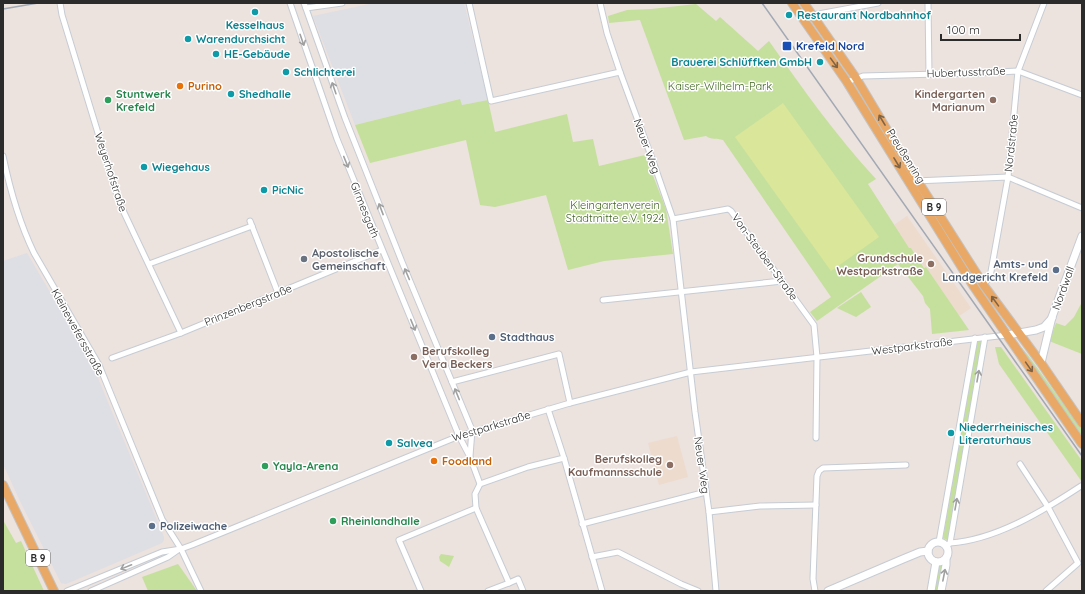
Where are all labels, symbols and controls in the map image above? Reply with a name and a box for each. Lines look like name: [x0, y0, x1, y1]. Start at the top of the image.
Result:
marker: Kesselhaus: [250, 7, 260, 17]
place label: Restaurant Nordbahnhof: [797, 8, 931, 22]
marker: Restaurant Nordbahnhof: [784, 10, 794, 20]
scale bar: [941, 16, 1020, 42]
place label: Kesselhaus: [226, 18, 284, 32]
text: 100 m: [947, 22, 980, 37]
place label: Warendurchsicht: [196, 32, 286, 46]
one-way arrow: [299, 33, 306, 46]
marker: Warendurchsicht: [183, 34, 193, 44]
place label: Krefeld Nord: [796, 39, 864, 53]
marker: Krefeld Nord: [781, 40, 793, 52]
place label: HE-Gebäude: [224, 47, 291, 61]
marker: HE-Gebäude: [211, 49, 221, 59]
place label: Brauerei Schlüffken GmbH: [671, 55, 812, 69]
marker: Brauerei Schlüffken GmbH: [815, 57, 825, 67]
one-way arrow: [830, 57, 838, 68]
street label: Hubertusstraße: [926, 64, 1006, 80]
place label: Schlichterei: [294, 65, 355, 79]
marker: Schlichterei: [281, 67, 291, 77]
place label: Purino: [188, 79, 222, 93]
park label: Kaiser-Wilhelm-Park: [668, 79, 772, 93]
marker: Purino: [175, 81, 185, 91]
one-way arrow: [330, 82, 338, 94]
place label: Stuntwerk Krefeld: [116, 87, 171, 114]
place label: Shedhalle: [239, 87, 292, 101]
place label: Kindergarten Marianum: [915, 87, 985, 114]
marker: Shedhalle: [226, 89, 236, 99]
marker: Stuntwerk Krefeld: [103, 95, 113, 105]
marker: Kindergarten Marianum: [988, 95, 998, 105]
street label: Nordstraße: [1001, 113, 1021, 173]
one-way arrow: [877, 114, 885, 126]
street label: Neuer Weg: [631, 117, 663, 175]
street label: Preußenring: [884, 126, 928, 186]
street label: Weyerhofstraße: [92, 131, 130, 213]
one-way arrow: [343, 156, 351, 168]
one-way arrow: [893, 157, 901, 168]
place label: Wiegehaus: [152, 160, 210, 174]
marker: Wiegehaus: [139, 162, 149, 172]
street label: Girmesgath: [347, 180, 383, 240]
place label: PicNic: [272, 183, 304, 197]
marker: PicNic: [259, 185, 269, 195]
park label: Kleingartenverein Stadtmitte e.V. 1924: [566, 198, 664, 225]
road number: B 9: [922, 199, 946, 215]
one-way arrow: [377, 203, 385, 215]
street label: Von-Steuben-Straße: [729, 211, 801, 303]
place label: Apostolische Gemeinschaft: [312, 246, 386, 273]
place label: Grundschule Westparkstraße: [837, 251, 923, 278]
marker: Apostolische Gemeinschaft: [299, 254, 309, 264]
place label: Amts- und Landgericht Krefeld: [942, 257, 1048, 284]
marker: Grundschule Westparkstraße: [926, 259, 936, 269]
street label: Nordwall: [1049, 264, 1077, 312]
marker: Amts- und Landgericht Krefeld: [1051, 265, 1061, 275]
one-way arrow: [403, 269, 411, 281]
street label: Prinzenbergstraße: [202, 281, 294, 329]
street label: Kleinewefersstraße: [48, 286, 108, 378]
one-way arrow: [991, 296, 999, 307]
one-way arrow: [410, 318, 418, 330]
place label: Stadthaus: [500, 330, 554, 344]
marker: Stadthaus: [487, 332, 497, 342]
street label: Westparkstraße: [871, 334, 953, 358]
place label: Berufskolleg Vera Beckers: [422, 344, 492, 371]
marker: Berufskolleg Vera Beckers: [409, 352, 419, 362]
one-way arrow: [1025, 361, 1033, 372]
one-way arrow: [974, 370, 982, 383]
one-way arrow: [453, 389, 461, 401]
street label: Westparkstraße: [450, 407, 532, 445]
place label: Niederrheinisches Literaturhaus: [959, 420, 1053, 447]
marker: Niederrheinisches Literaturhaus: [946, 428, 956, 438]
place label: Salvea: [397, 436, 433, 450]
street label: Neuer Weg: [691, 436, 713, 494]
marker: Salvea: [384, 438, 394, 448]
place label: Berufskolleg Kaufmannsschule: [568, 452, 662, 479]
place label: Foodland: [442, 454, 492, 468]
marker: Foodland: [429, 456, 439, 466]
place label: Yayla-Arena: [273, 459, 338, 473]
marker: Berufskolleg Kaufmannsschule: [665, 460, 675, 470]
marker: Yayla-Arena: [260, 461, 270, 471]
one-way arrow: [953, 498, 961, 511]
place label: Rheinlandhalle: [341, 514, 420, 528]
marker: Rheinlandhalle: [328, 516, 338, 526]
place label: Polizeiwache: [160, 519, 228, 533]
marker: Polizeiwache: [147, 521, 157, 531]
road number: B 9: [26, 550, 50, 566]
one-way arrow: [121, 563, 133, 571]
one-way arrow: [940, 569, 948, 582]

